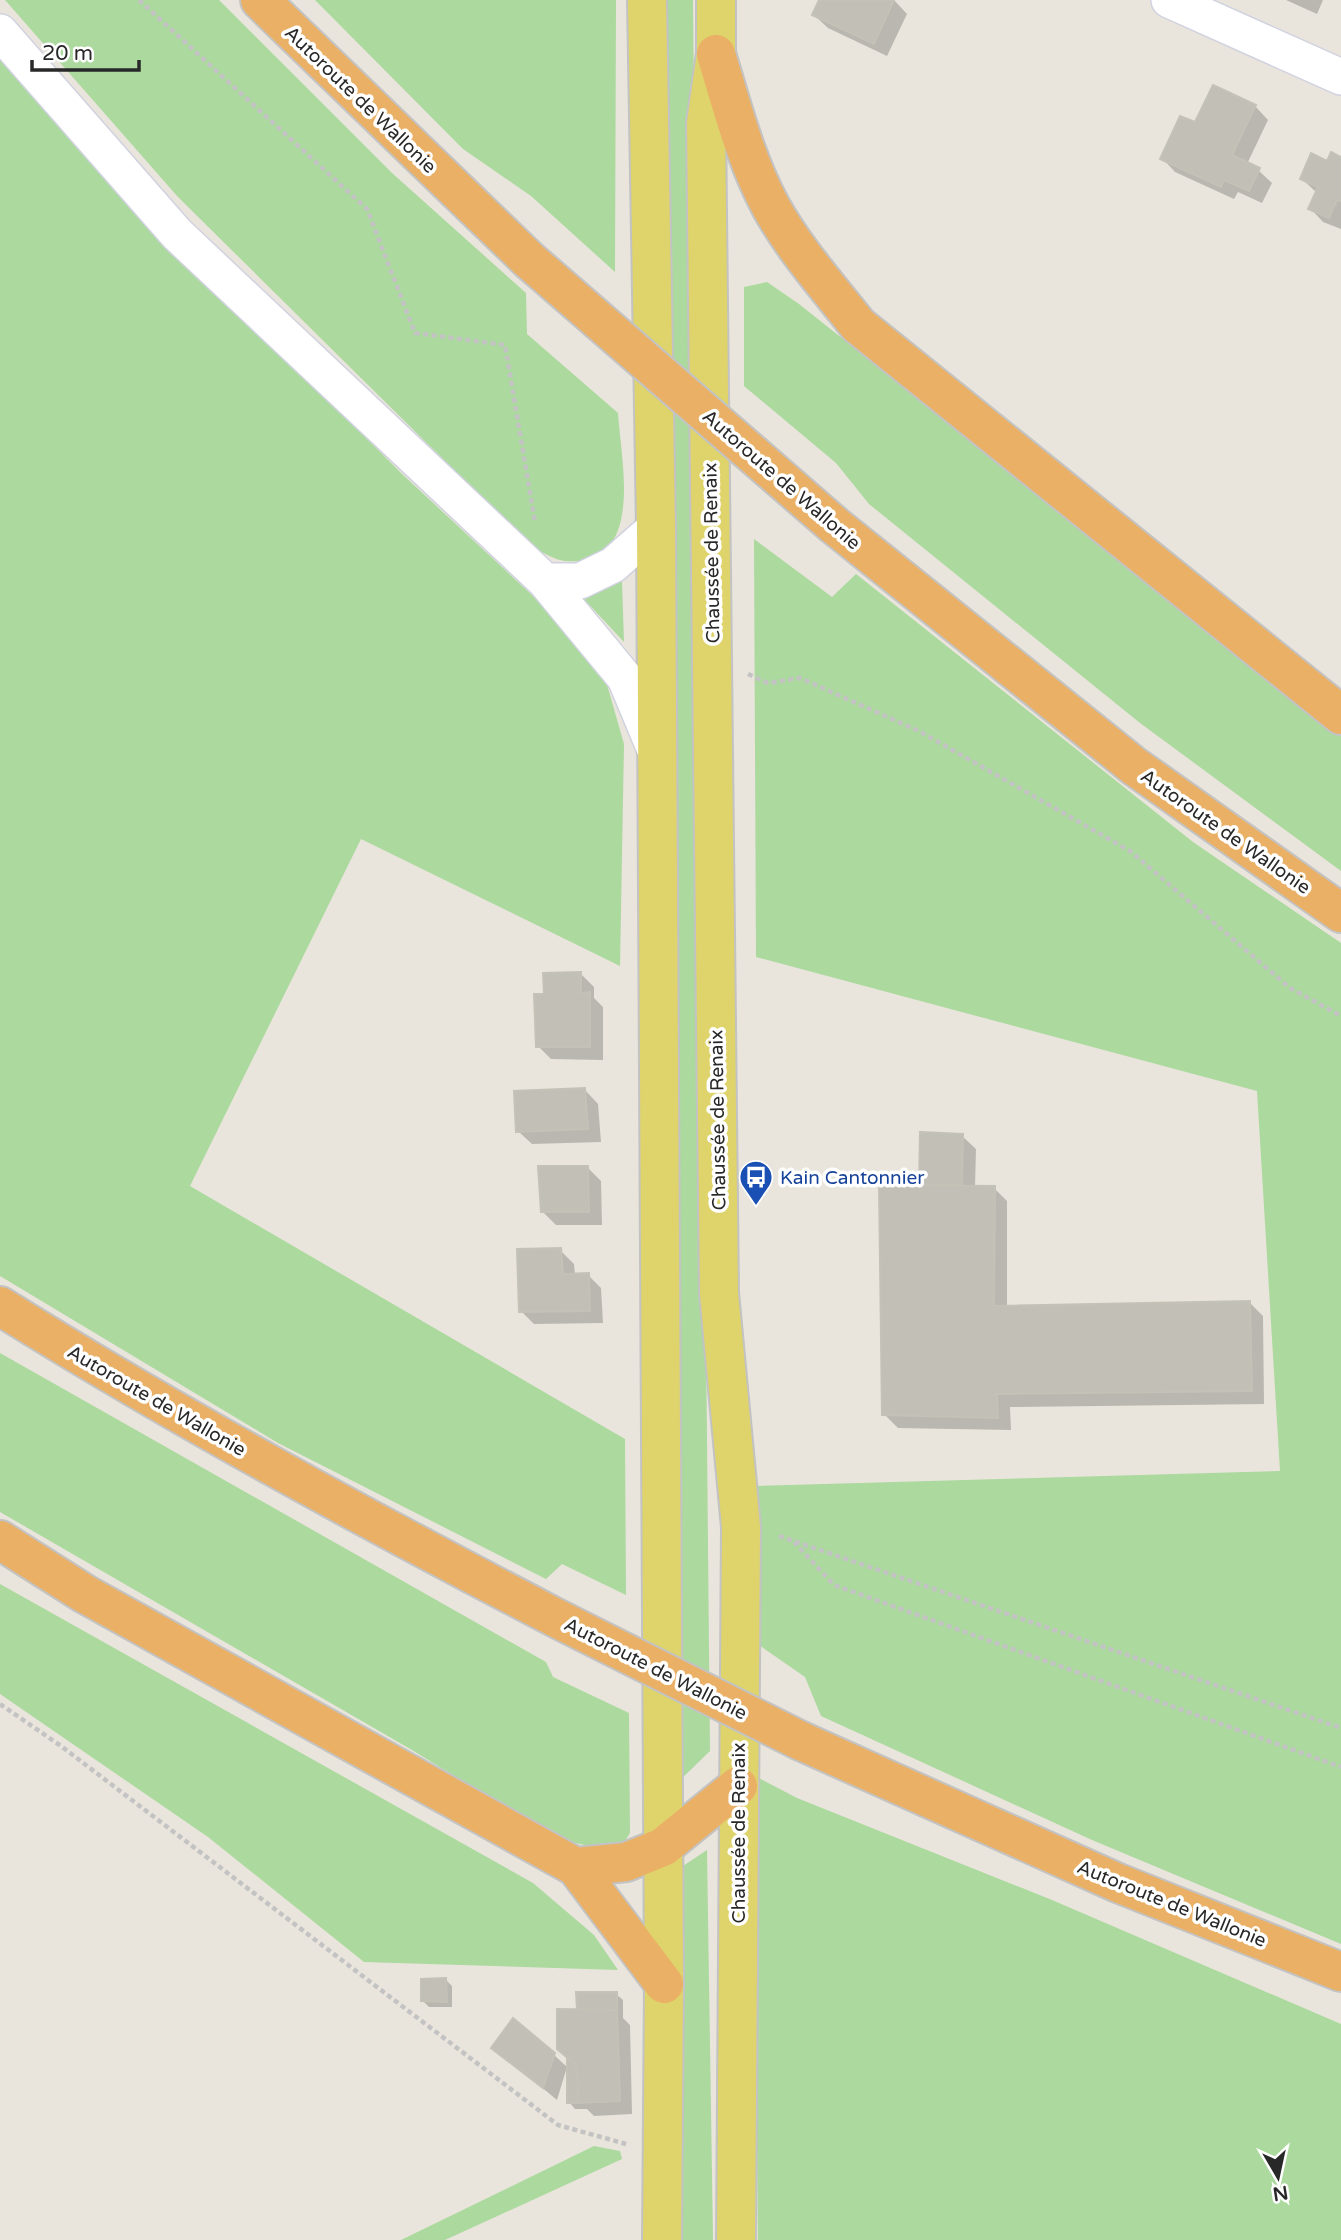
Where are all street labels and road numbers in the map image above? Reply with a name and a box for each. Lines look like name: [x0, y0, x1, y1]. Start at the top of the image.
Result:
street label: Autoroute de Wallonie: [280, 22, 441, 178]
street label: Autoroute de Wallonie: [698, 405, 865, 554]
street label: Chaussée de Renaix: [699, 462, 725, 644]
street label: Autoroute de Wallonie: [1136, 765, 1314, 899]
street label: Chaussée de Renaix: [705, 1029, 731, 1211]
street label: Autoroute de Wallonie: [64, 1341, 249, 1461]
street label: Autoroute de Wallonie: [561, 1613, 751, 1725]
street label: Chaussée de Renaix: [728, 1743, 750, 1923]
street label: Autoroute de Wallonie: [1074, 1856, 1269, 1952]

